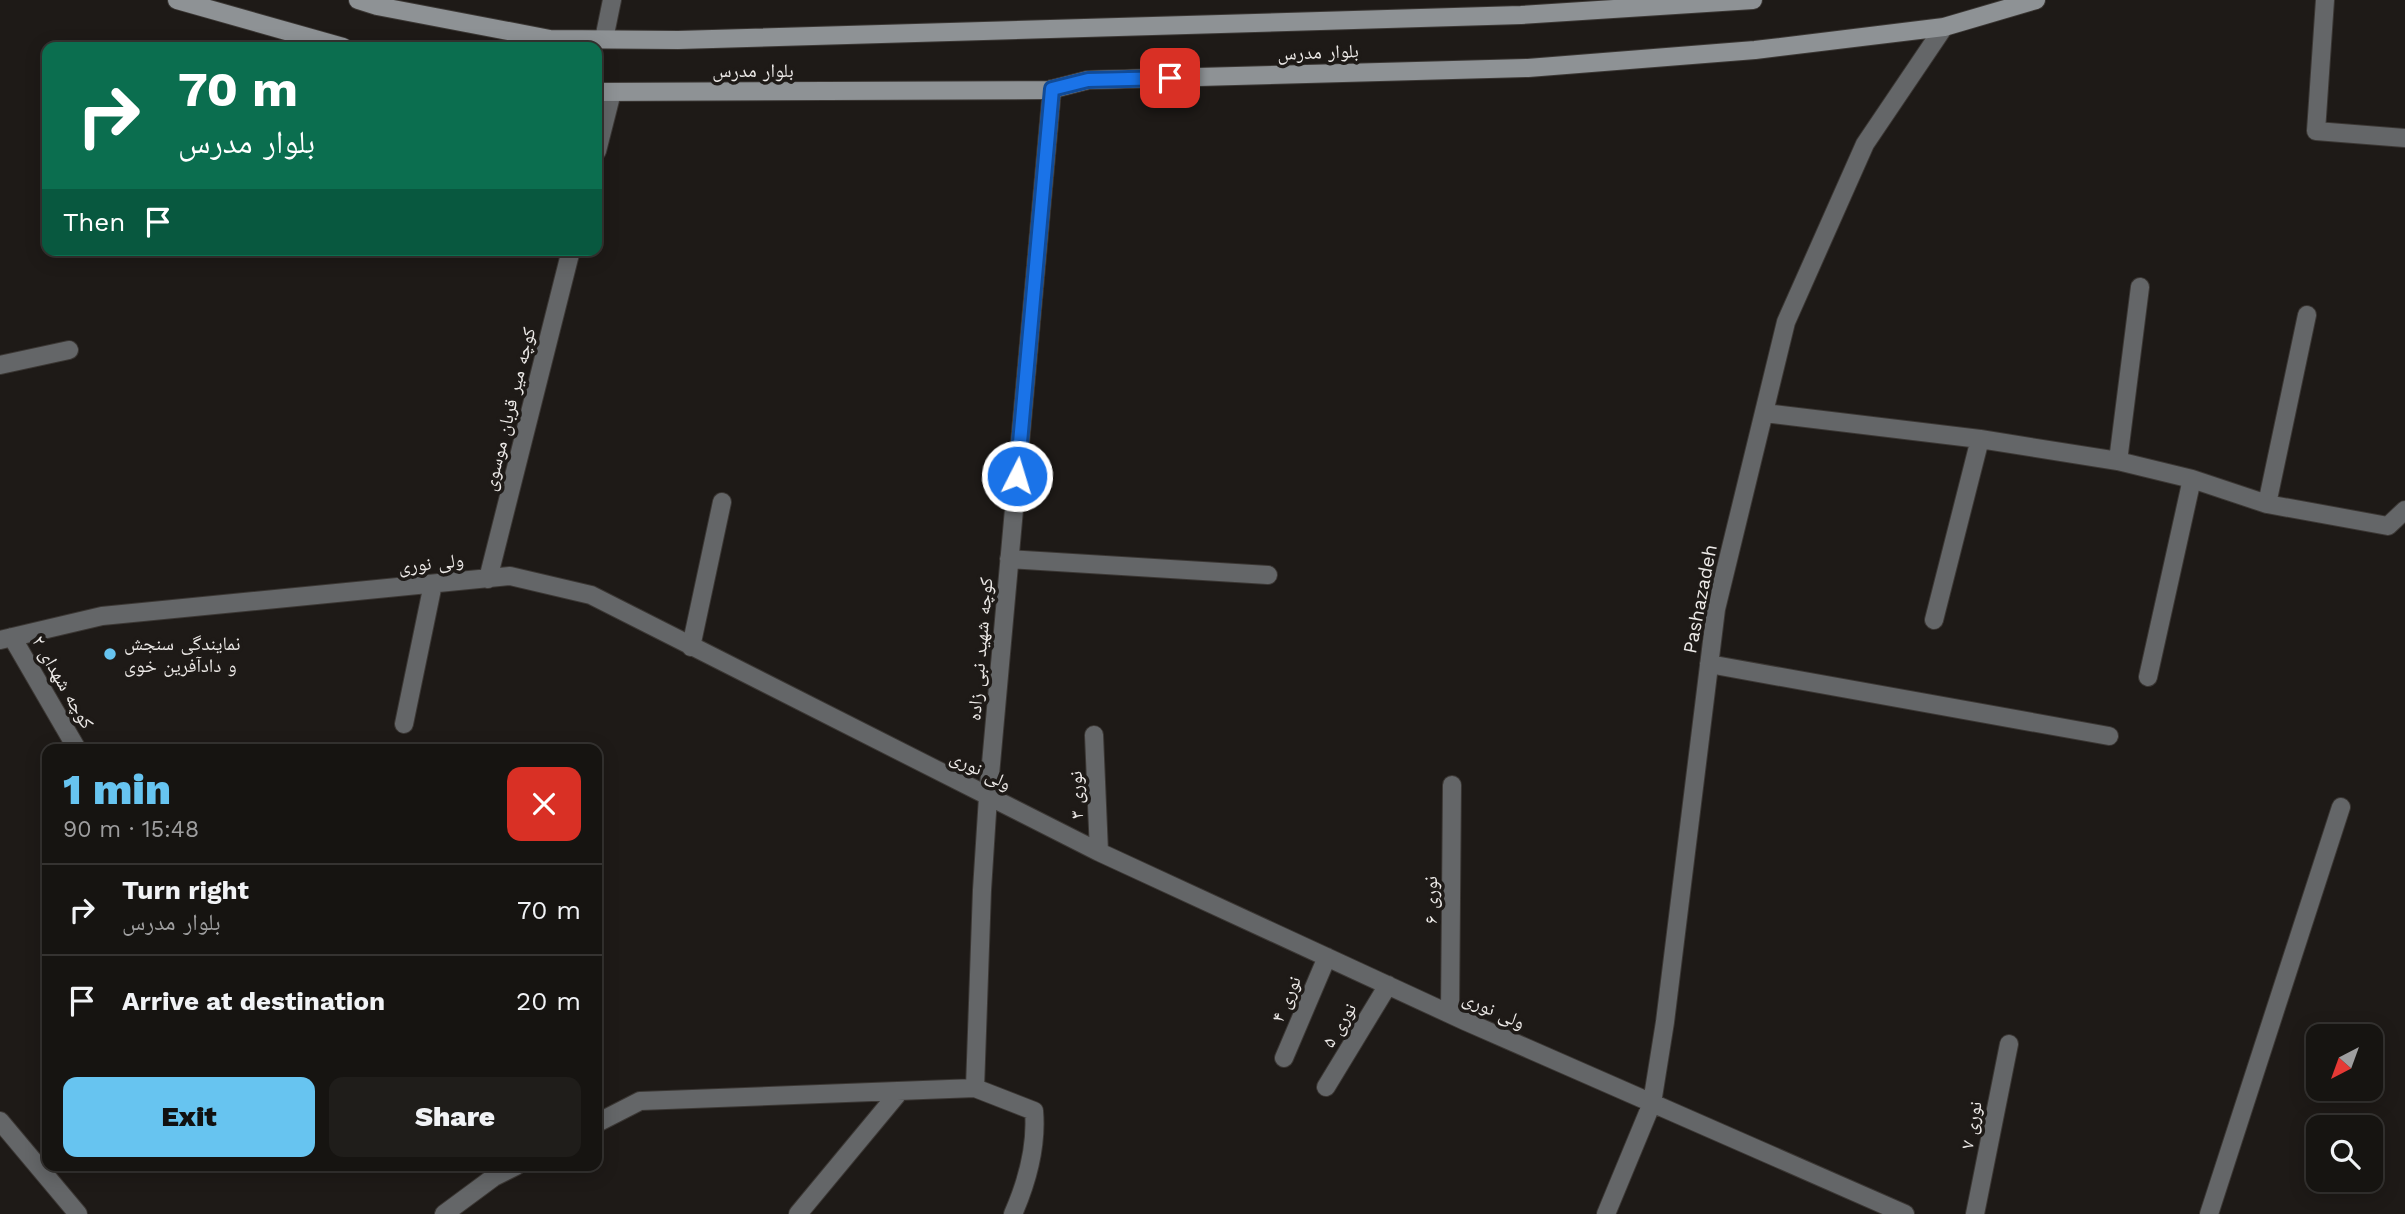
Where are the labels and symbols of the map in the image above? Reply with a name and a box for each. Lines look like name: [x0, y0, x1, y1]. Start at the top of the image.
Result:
street label: بلوار مدرس: [1277, 39, 1359, 65]
pin: [1140, 48, 1200, 108]
street label: بلوار مدرس: [712, 59, 794, 82]
street label: کوچه میر قربان موسوی: [478, 325, 540, 493]
position arrow: [980, 439, 1054, 513]
street label: Pashazadeh: [1678, 543, 1722, 655]
street label: ولی نوری: [397, 548, 465, 578]
street label: کوچه شهید نبی زاده: [962, 576, 998, 722]
street label: کوچه شهدای ۲: [27, 631, 99, 733]
place label: نمایندگی سنجش و دادآفرین خوی: [124, 632, 240, 677]
marker: نمایندگی سنجش و دادآفرین خوی: [102, 646, 118, 662]
street label: ولی نوری: [947, 745, 1015, 795]
street label: نوری ۳: [1064, 771, 1088, 819]
street label: نوری ۶: [1419, 876, 1442, 924]
street label: نوری ۴: [1266, 972, 1306, 1026]
street label: ولی نوری: [1459, 986, 1529, 1034]
street label: نوری ۵: [1317, 998, 1361, 1052]
north arrow: [2306, 1024, 2384, 1101]
street label: نوری ۷: [1955, 1099, 1987, 1151]

